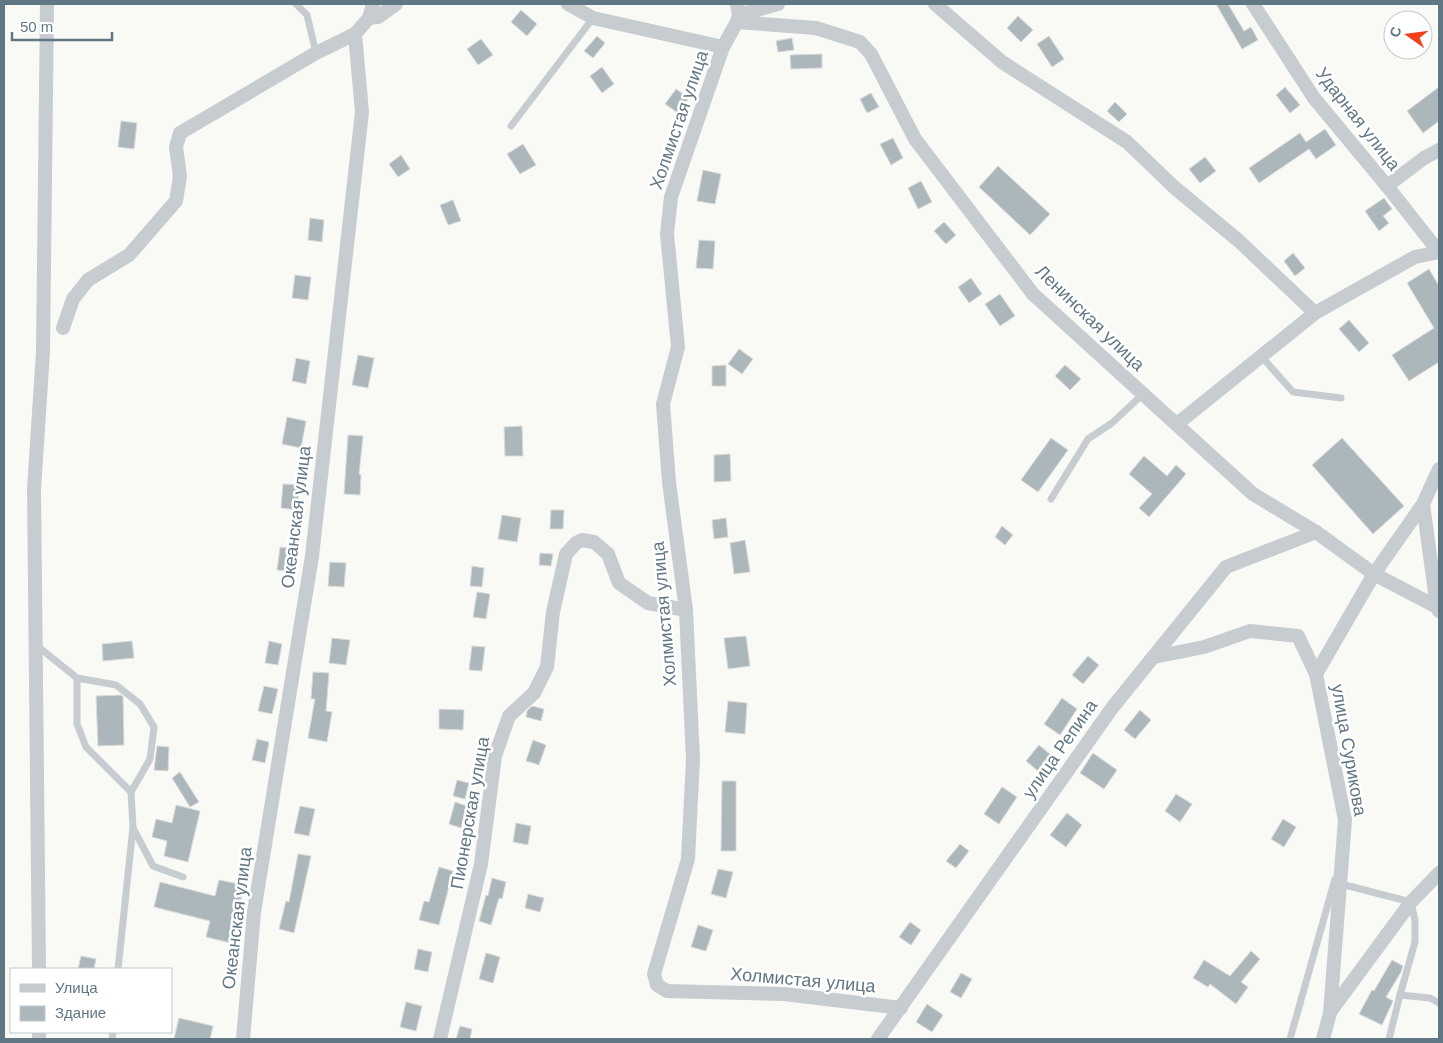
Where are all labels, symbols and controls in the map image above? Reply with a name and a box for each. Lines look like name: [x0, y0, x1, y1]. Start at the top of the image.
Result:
scale bar: [12, 10, 112, 42]
north arrow: [1383, 10, 1433, 60]
text: 50 m: [20, 18, 53, 35]
text: С: [1386, 25, 1404, 39]
street label: Холмистая улица: [646, 47, 712, 192]
street label: Ударная улица: [1312, 64, 1405, 175]
street label: Ленинская улица: [1032, 261, 1149, 376]
street label: Океанская улица: [277, 444, 315, 589]
street label: Холмистая улица: [648, 540, 680, 687]
street label: улица Сурикова: [1328, 682, 1371, 819]
street label: улица Репина: [1019, 695, 1102, 802]
street label: Пионерская улица: [447, 734, 493, 891]
street label: Океанская улица: [218, 845, 256, 990]
street label: Холмистая улица: [730, 964, 877, 996]
legend: [10, 968, 172, 1033]
text: Улица: [55, 979, 98, 996]
text: Здание: [55, 1004, 106, 1021]

